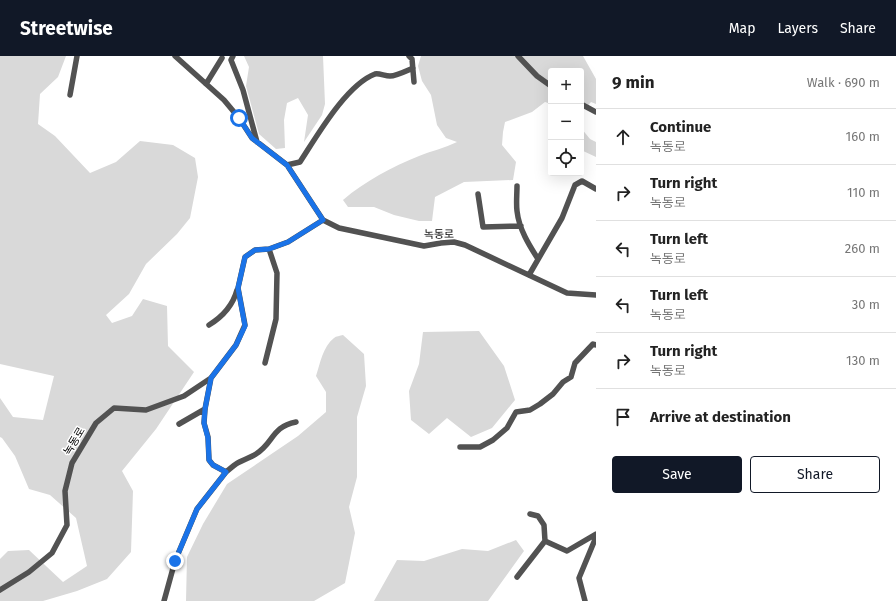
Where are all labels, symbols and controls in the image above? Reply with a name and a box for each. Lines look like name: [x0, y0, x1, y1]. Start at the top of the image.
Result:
text: Streetwise: [20, 17, 113, 40]
text: Map: [729, 20, 755, 37]
text: Layers: [777, 20, 818, 37]
text: Share: [840, 20, 876, 37]
map controls: [548, 68, 584, 176]
button: +: [548, 68, 584, 104]
text: 9 min: [612, 72, 655, 93]
text: Walk · 690 m: [807, 75, 880, 90]
button: −: [548, 104, 584, 140]
route start: [230, 109, 248, 127]
text: Continue: [650, 118, 711, 136]
icon: ahead: [612, 126, 634, 148]
text: 160 m: [846, 129, 880, 144]
text: 녹동로: [650, 139, 686, 154]
button: locate: [548, 140, 584, 176]
text: Turn right: [650, 174, 717, 192]
icon: right: [612, 182, 634, 204]
text: 110 m: [847, 185, 880, 200]
text: 녹동로: [650, 195, 686, 210]
street label: 녹동로: [424, 228, 454, 241]
text: Turn left: [650, 230, 708, 248]
icon: left: [612, 238, 634, 260]
text: 260 m: [845, 241, 880, 256]
text: 녹동로: [650, 251, 686, 266]
text: Turn left: [650, 286, 708, 304]
icon: left: [612, 294, 634, 316]
text: 30 m: [852, 297, 880, 312]
text: 녹동로: [650, 307, 686, 322]
text: Turn right: [650, 342, 717, 360]
icon: right: [612, 350, 634, 372]
text: 130 m: [846, 353, 880, 368]
text: 녹동로: [650, 363, 686, 378]
icon: arrive: [612, 406, 634, 428]
text: Arrive at destination: [650, 408, 791, 426]
street label: 녹동로: [61, 425, 88, 458]
button: Save: [612, 456, 742, 493]
button: Share: [750, 456, 880, 493]
route end: [166, 552, 184, 570]

